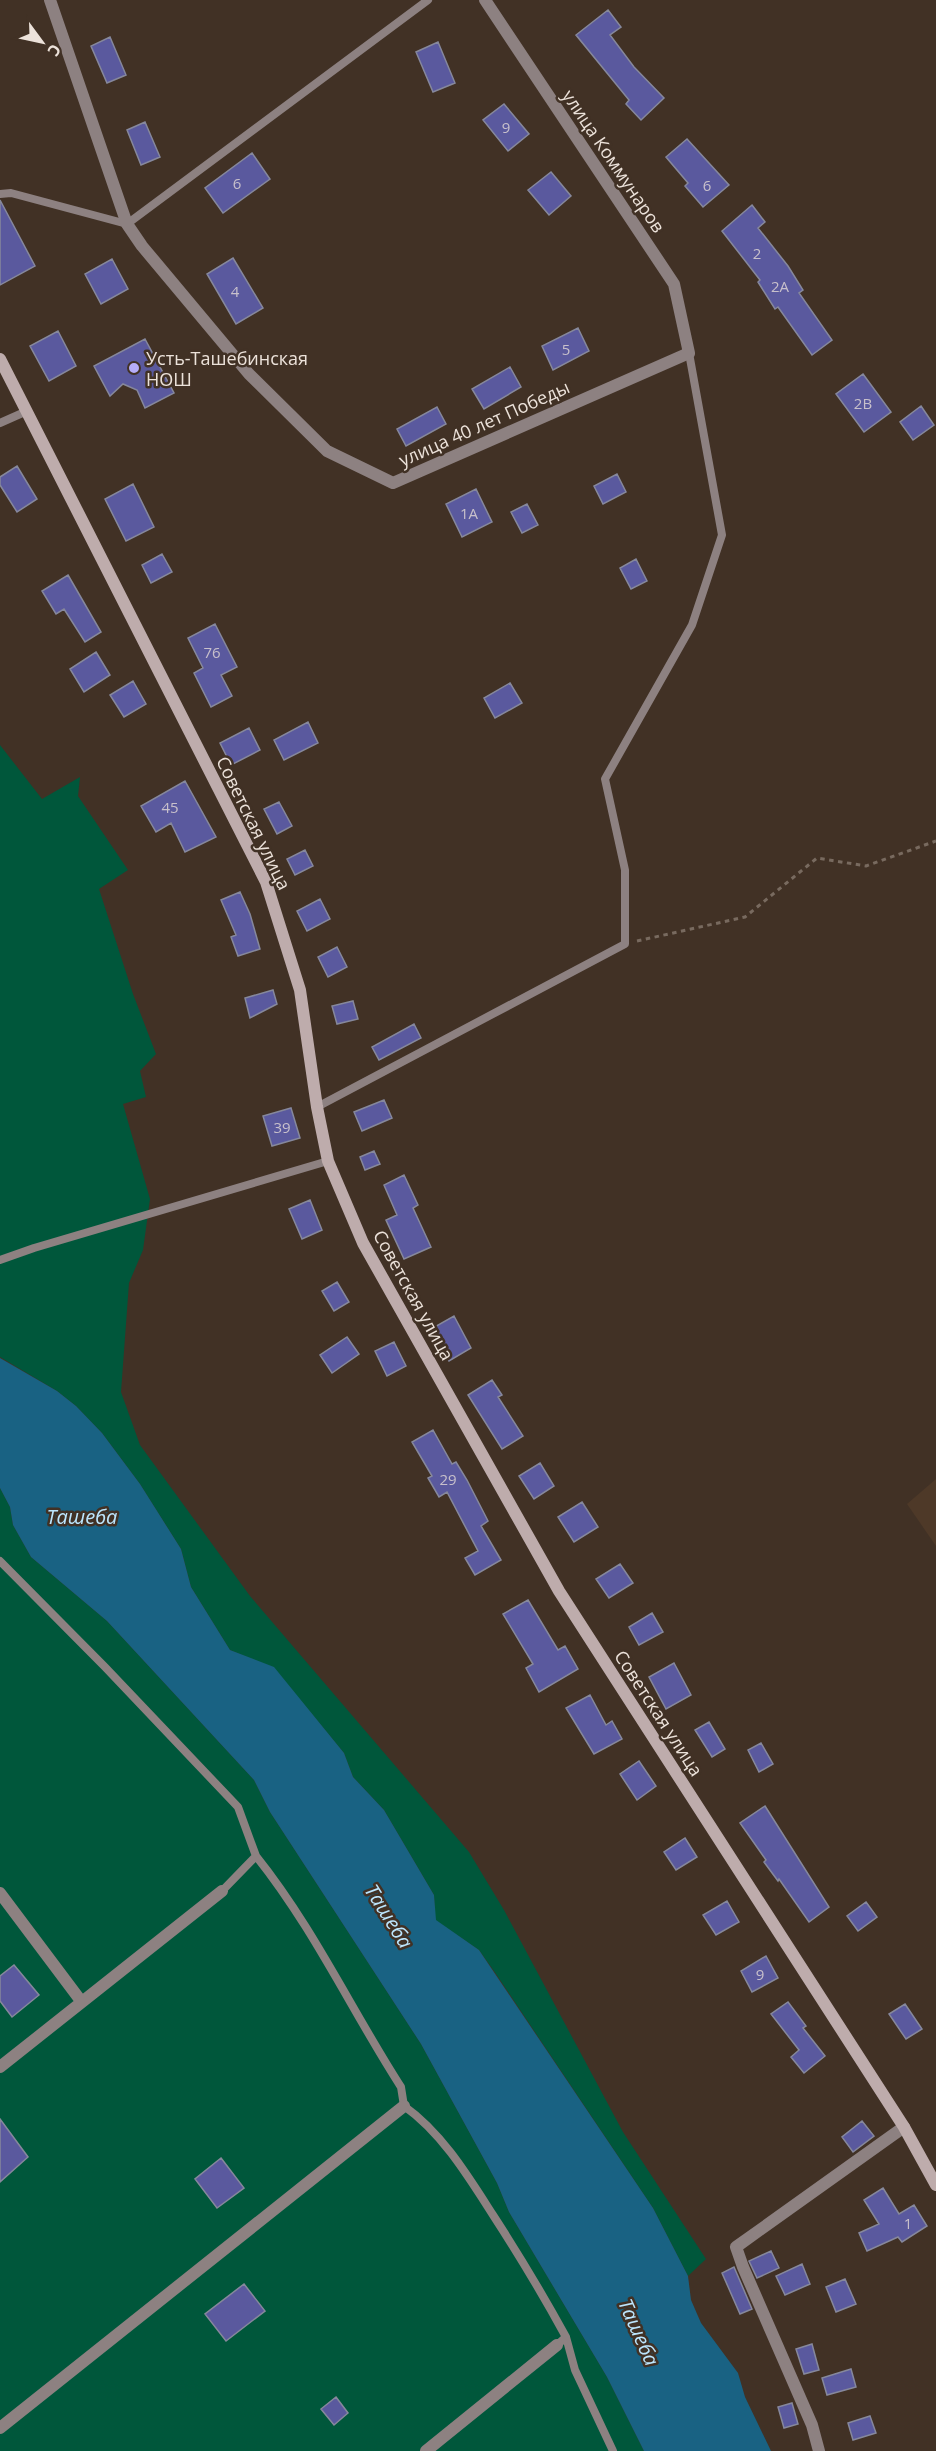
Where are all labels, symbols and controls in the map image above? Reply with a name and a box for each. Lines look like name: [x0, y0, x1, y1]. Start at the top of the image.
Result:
north arrow: [12, 12, 72, 72]
text: С: [43, 40, 67, 60]
street label: улица Коммунаров: [557, 85, 671, 237]
house number: 9: [502, 117, 510, 137]
house number: 6: [233, 173, 241, 193]
house number: 6: [703, 175, 711, 195]
house number: 2: [753, 243, 761, 263]
house number: 2А: [771, 276, 790, 296]
house number: 4: [231, 281, 240, 301]
house number: 5: [562, 339, 570, 359]
place label: Усть-Ташебинская НОШ: [146, 346, 308, 391]
marker: Усть-Ташебинская НОШ: [127, 361, 141, 375]
street label: улица 40 лет Победы: [395, 375, 573, 471]
house number: 2В: [854, 393, 872, 413]
house number: 1А: [460, 503, 479, 523]
house number: 76: [203, 642, 221, 662]
street label: Советская улица: [211, 752, 297, 894]
house number: 45: [161, 797, 179, 817]
house number: 39: [273, 1117, 291, 1137]
street label: Советская улица: [368, 1225, 460, 1365]
house number: 29: [439, 1469, 457, 1489]
water label: Ташеба: [47, 1503, 117, 1530]
street label: Советская улица: [609, 1645, 709, 1781]
water label: Ташеба: [359, 1879, 419, 1953]
house number: 9: [756, 1964, 764, 1984]
house number: 1: [904, 2213, 912, 2233]
water label: Ташеба: [612, 2294, 666, 2370]

